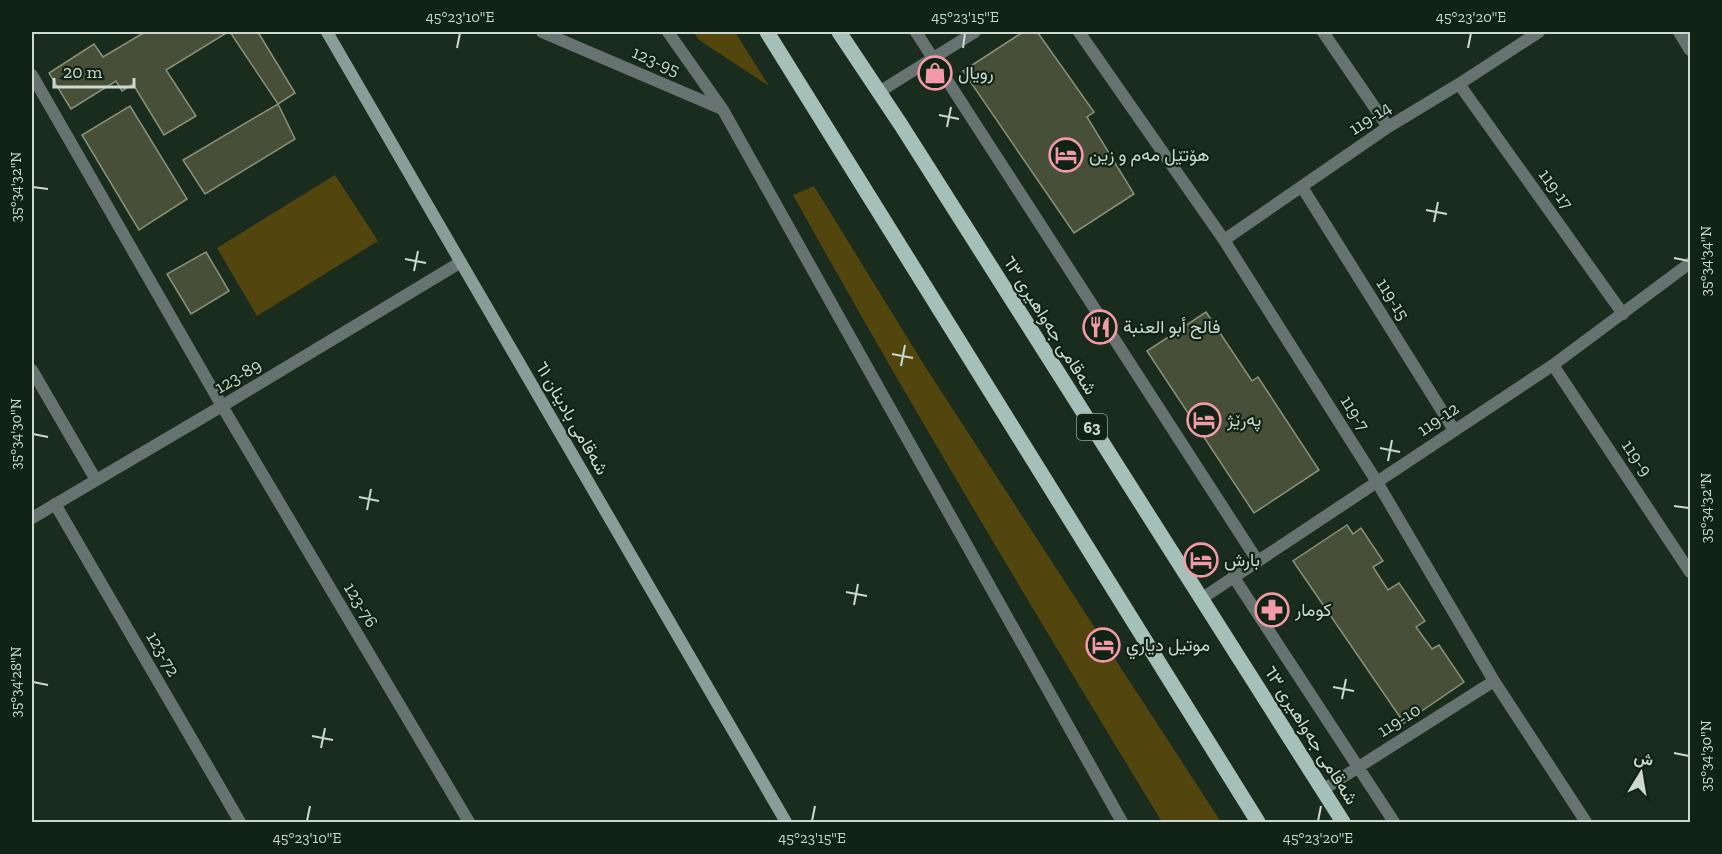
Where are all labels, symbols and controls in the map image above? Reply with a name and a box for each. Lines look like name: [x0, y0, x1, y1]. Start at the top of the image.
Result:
text: 45°23'10"E: [426, 8, 494, 26]
text: 45°23'15"E: [931, 8, 999, 26]
text: 45°23'20"E: [1436, 8, 1506, 26]
street label: 123-95: [629, 41, 683, 81]
scale bar: [54, 51, 134, 89]
shop icon: رویال: [917, 55, 953, 91]
text: 20 m: [63, 61, 103, 83]
place label: رویال: [958, 62, 994, 84]
street label: 119-14: [1345, 96, 1396, 140]
hotel icon: هۆتێل مەم و زین: [1048, 137, 1084, 173]
place label: هۆتێل مەم و زین: [1089, 144, 1210, 167]
text: 35°34'32"N: [7, 152, 25, 222]
street label: 119-17: [1534, 165, 1578, 214]
text: 35°34'34"N: [1697, 226, 1715, 296]
street label: شەقامی جەواهیری ٦٣: [998, 251, 1102, 399]
street label: 119-15: [1372, 274, 1414, 324]
restaurant icon: فالح أبو العنبة: [1082, 309, 1118, 345]
place label: فالح أبو العنبة: [1123, 316, 1220, 339]
street label: 123-89: [211, 354, 265, 398]
street label: شەقامی بادینان ٦١: [531, 357, 613, 479]
street label: 119-7: [1336, 391, 1375, 435]
street label: 119-12: [1413, 397, 1463, 441]
text: 35°34'30"N: [7, 398, 25, 470]
hotel icon: پەرێژ: [1186, 402, 1222, 438]
place label: پەرێژ: [1226, 409, 1261, 432]
road number: 63: [1077, 414, 1107, 440]
street label: 119-9: [1617, 436, 1657, 480]
text: 35°34'32"N: [1697, 473, 1715, 543]
hotel icon: بارش: [1183, 542, 1219, 578]
place label: بارش: [1224, 549, 1260, 571]
street label: 123-76: [339, 578, 383, 632]
pharmacy icon: کومار: [1254, 592, 1290, 628]
place label: کومار: [1294, 599, 1331, 621]
hotel icon: موتيل دياري: [1085, 627, 1121, 663]
street label: 123-72: [141, 628, 185, 680]
place label: موتيل دياري: [1126, 634, 1210, 660]
text: 35°34'28"N: [7, 646, 25, 718]
street label: شەقامی جەواهیری ٦٣: [1259, 661, 1363, 809]
street label: 119-10: [1373, 698, 1425, 742]
text: 35°34'30"N: [1697, 720, 1715, 792]
north arrow: [1611, 743, 1671, 803]
text: ش: [1633, 748, 1655, 770]
text: 45°23'10"E: [273, 829, 341, 847]
text: 45°23'15"E: [778, 829, 846, 847]
text: 45°23'20"E: [1283, 829, 1353, 847]

